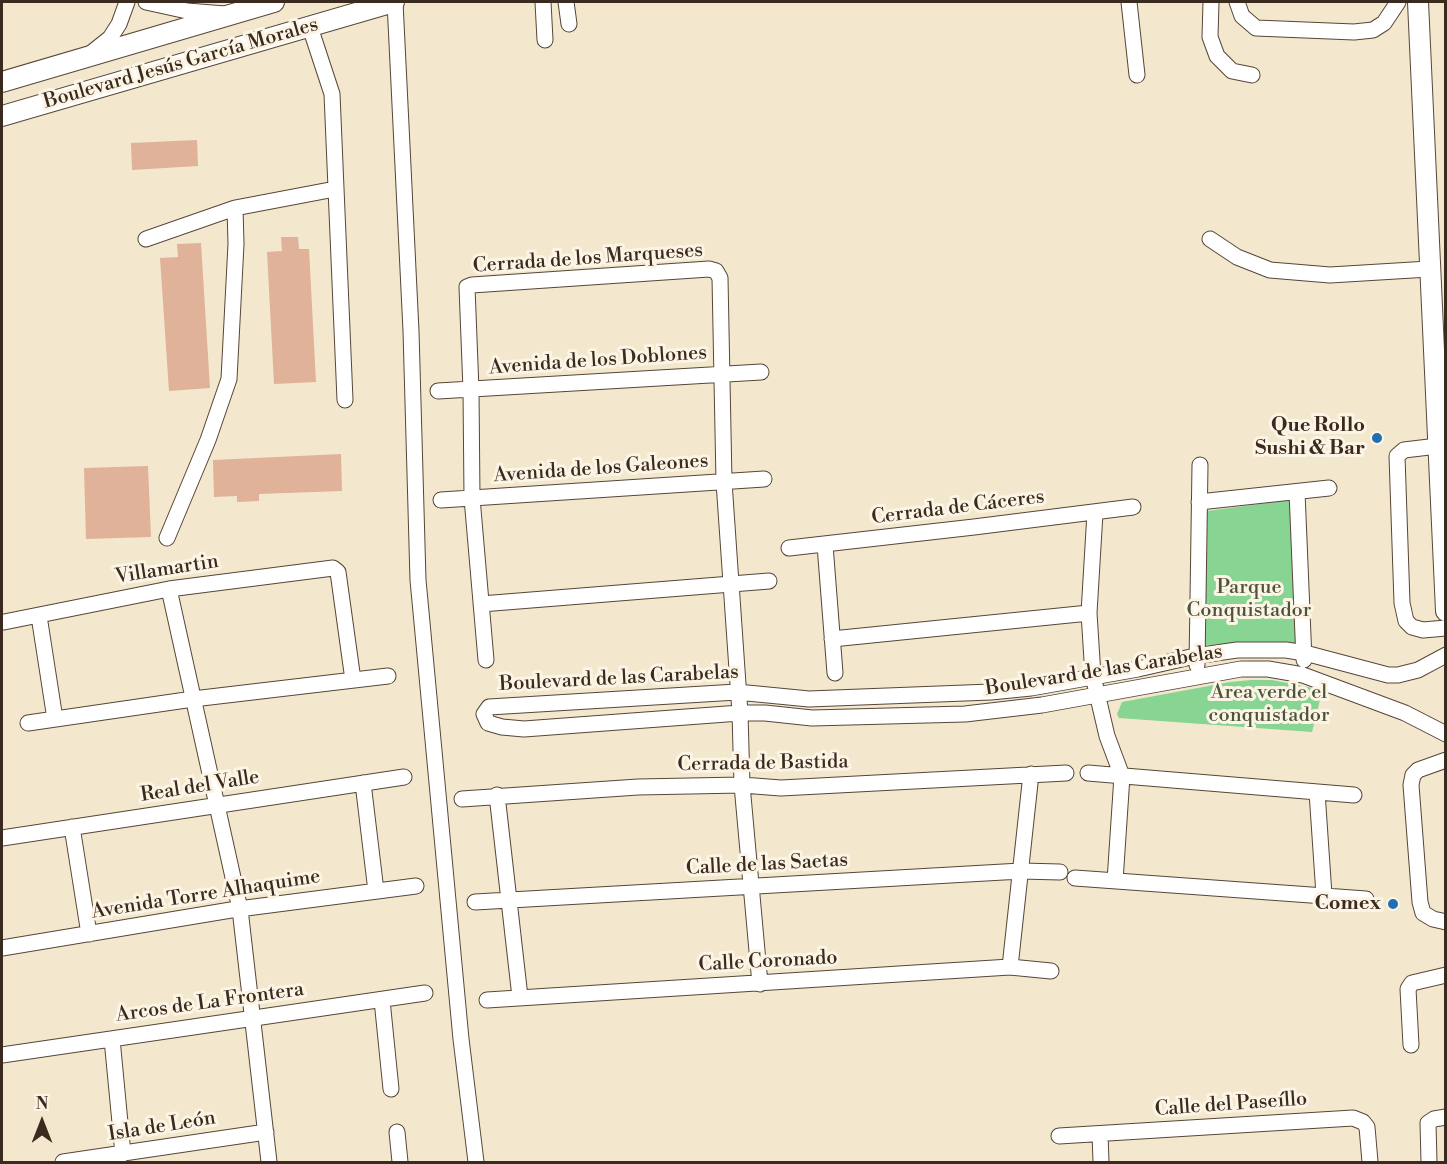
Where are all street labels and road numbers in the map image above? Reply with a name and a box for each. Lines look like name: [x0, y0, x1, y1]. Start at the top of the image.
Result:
street label: Boulevard Jesús García Morales: [41, 13, 321, 115]
street label: Cerrada de los Marqueses: [472, 239, 704, 279]
street label: Avenida de los Doblones: [488, 341, 708, 381]
street label: Avenida de los Galeones: [493, 450, 709, 488]
street label: Cerrada de Cáceres: [870, 485, 1046, 531]
street label: Villamartin: [114, 550, 220, 590]
street label: Boulevard de las Carabelas: [984, 640, 1224, 702]
street label: Boulevard de las Carabelas: [499, 661, 739, 697]
street label: Cerrada de Bastida: [677, 751, 849, 777]
street label: Real del Valle: [139, 766, 261, 808]
street label: Calle de las Saetas: [685, 849, 849, 881]
street label: Avenida Torre Alhaquime: [90, 865, 322, 925]
street label: Calle Coronado: [698, 946, 838, 978]
street label: Arcos de La Frontera: [114, 978, 306, 1028]
street label: Calle del Paseíllo: [1154, 1088, 1308, 1122]
street label: Isla de León: [107, 1107, 217, 1147]

